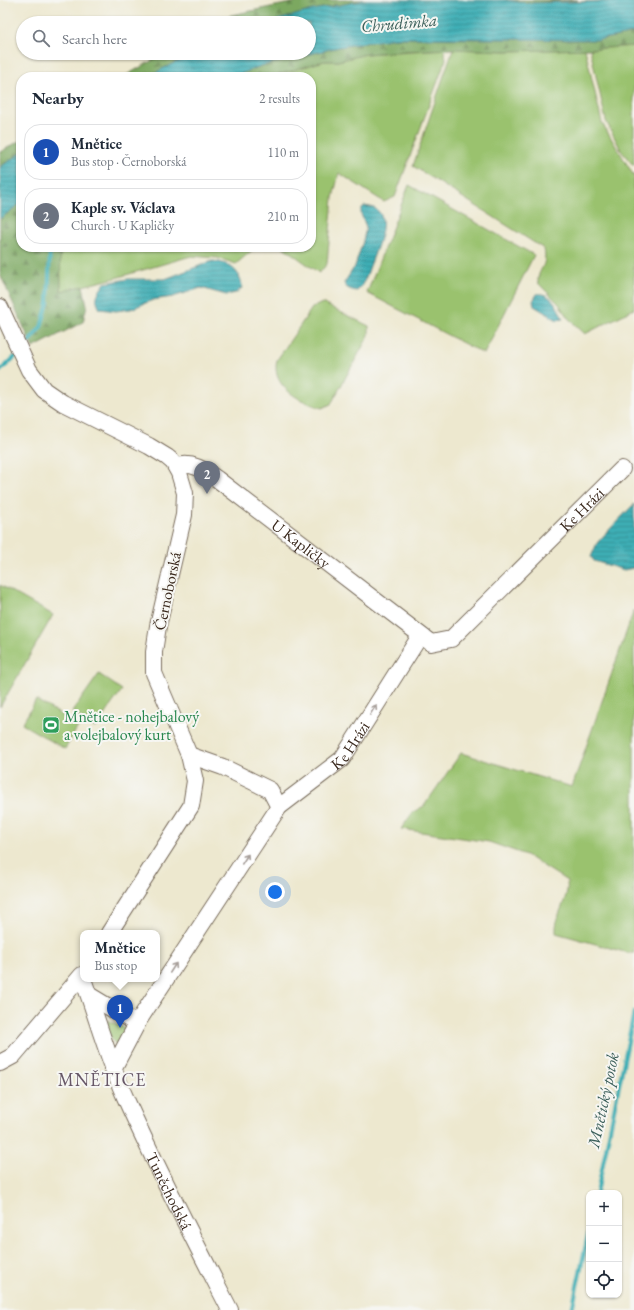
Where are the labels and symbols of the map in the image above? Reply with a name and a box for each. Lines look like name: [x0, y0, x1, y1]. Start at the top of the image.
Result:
water label: Chrudimka: [360, 9, 438, 37]
pin: 2: [194, 461, 220, 494]
street label: Ke Hrázi: [555, 483, 609, 536]
street label: U Kapličky: [267, 515, 336, 574]
street label: Černoborská: [149, 549, 186, 632]
one-way arrow: [370, 704, 378, 716]
place label: Mnětice - nohejbalový a volejbalový kurt: [64, 706, 200, 745]
sports icon: Mnětice - nohejbalový a volejbalový kurt: [41, 715, 61, 735]
street label: Ke Hrázi: [326, 717, 374, 775]
one-way arrow: [241, 853, 249, 865]
your location: [265, 882, 285, 902]
one-way arrow: [169, 963, 177, 974]
pin: 1: [107, 995, 133, 1028]
water label: Mnětický potok: [582, 1050, 624, 1151]
district label: MNĚTICE: [58, 1068, 146, 1091]
street label: Tuněchodská: [141, 1149, 197, 1234]

